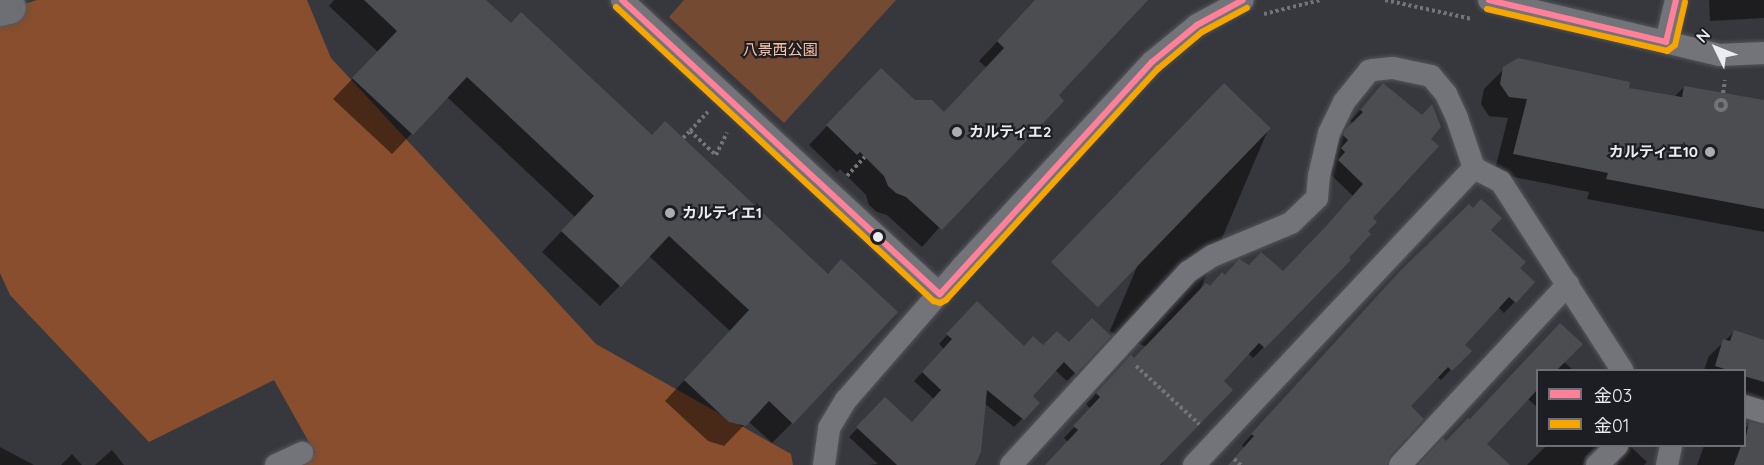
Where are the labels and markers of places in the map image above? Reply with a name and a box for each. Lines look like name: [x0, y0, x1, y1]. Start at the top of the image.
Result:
place label: カルティエ2: [969, 123, 1053, 141]
marker: カルティエ2: [950, 125, 964, 139]
place label: カルティエ10: [1608, 143, 1698, 161]
marker: カルティエ10: [1703, 145, 1717, 159]
place label: カルティエ1: [682, 204, 763, 222]
marker: カルティエ1: [663, 206, 677, 220]
unlabelled marker: [872, 231, 884, 243]

